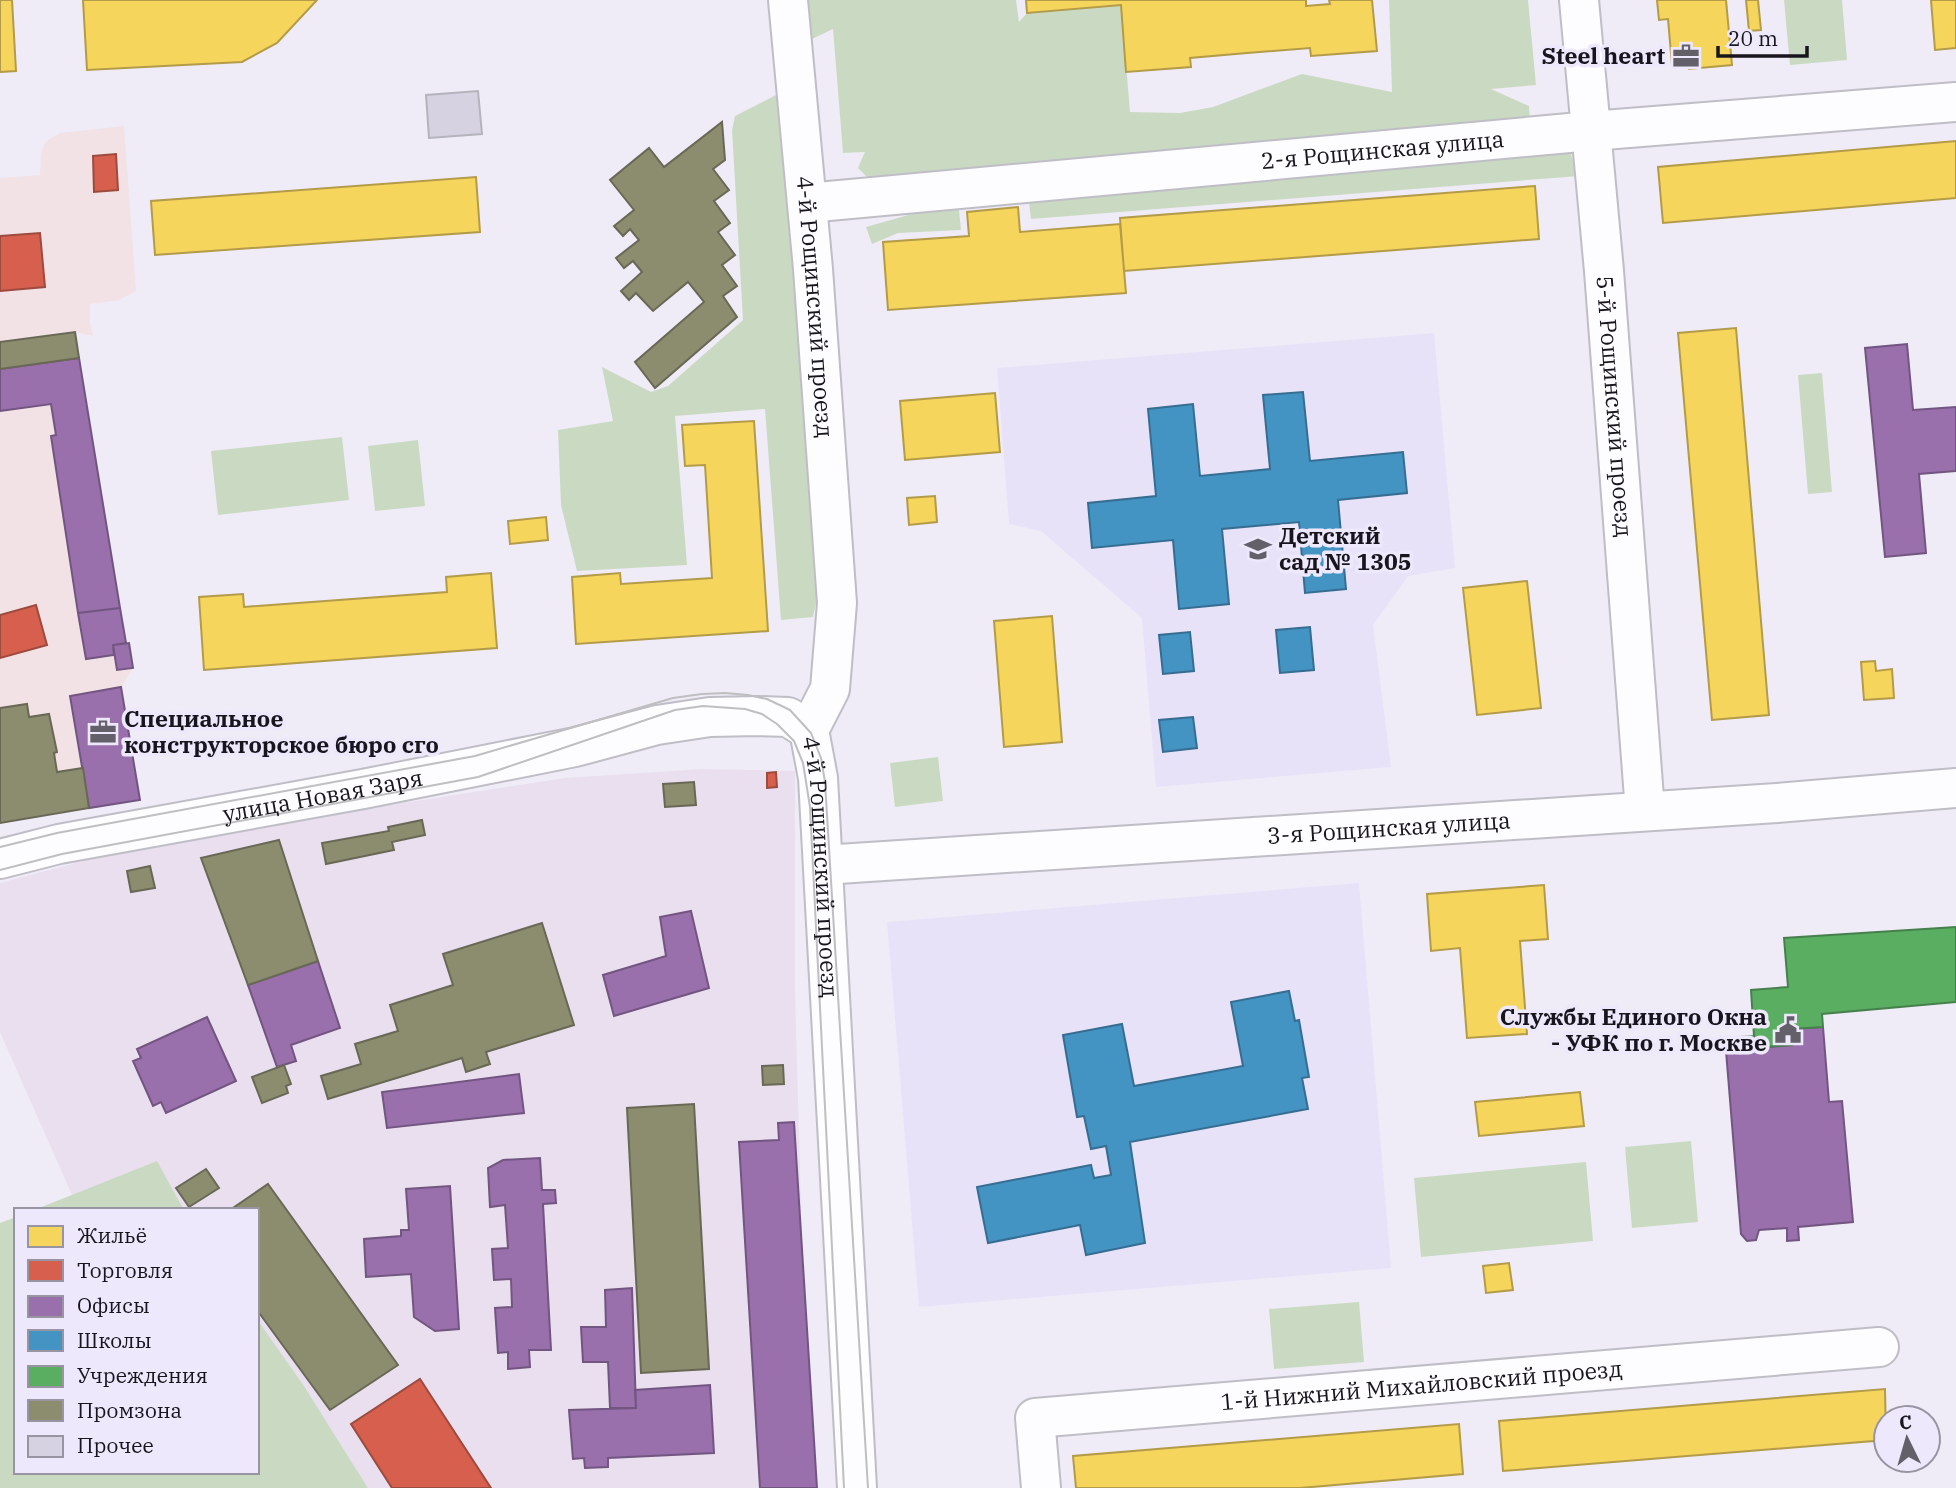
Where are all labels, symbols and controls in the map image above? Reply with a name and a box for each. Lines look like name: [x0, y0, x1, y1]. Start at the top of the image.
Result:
scale bar: [1718, 14, 1807, 58]
text: 20 m: [1728, 24, 1778, 52]
place label: Steel heart: [1541, 40, 1665, 70]
office icon: Steel heart: [1671, 41, 1701, 71]
street label: 2-я Рощинская улица: [1260, 123, 1505, 175]
street label: 4-й Рощинский проезд: [790, 175, 841, 439]
street label: 5-й Рощинский проезд: [1590, 274, 1640, 538]
place label: Детский сад № 1305: [1279, 520, 1412, 576]
school or university icon: Детский сад № 1305: [1243, 534, 1273, 564]
place label: Специальное конструкторское бюро сго: [124, 703, 439, 759]
office icon: Специальное конструкторское бюро сго: [88, 717, 118, 747]
street label: 4-й Рощинский проезд: [796, 733, 846, 998]
street label: улица Новая Заря: [220, 762, 425, 828]
street label: 3-я Рощинская улица: [1266, 804, 1511, 850]
place label: Службы Единого Окна - УФК по г. Москве: [1500, 1001, 1767, 1057]
public building icon: Службы Единого Окна - УФК по г. Москве: [1773, 1015, 1803, 1045]
legend: [14, 1208, 259, 1474]
text: Жильё: [77, 1221, 147, 1249]
text: Торговля: [77, 1256, 173, 1284]
text: Офисы: [77, 1291, 150, 1319]
text: Школы: [77, 1326, 152, 1354]
street label: 1-й Нижний Михайловский проезд: [1219, 1353, 1623, 1416]
text: Учреждения: [77, 1361, 208, 1389]
text: Промзона: [77, 1396, 182, 1424]
north arrow: [1872, 1404, 1942, 1474]
text: С: [1898, 1410, 1913, 1435]
text: Прочее: [77, 1431, 154, 1459]

